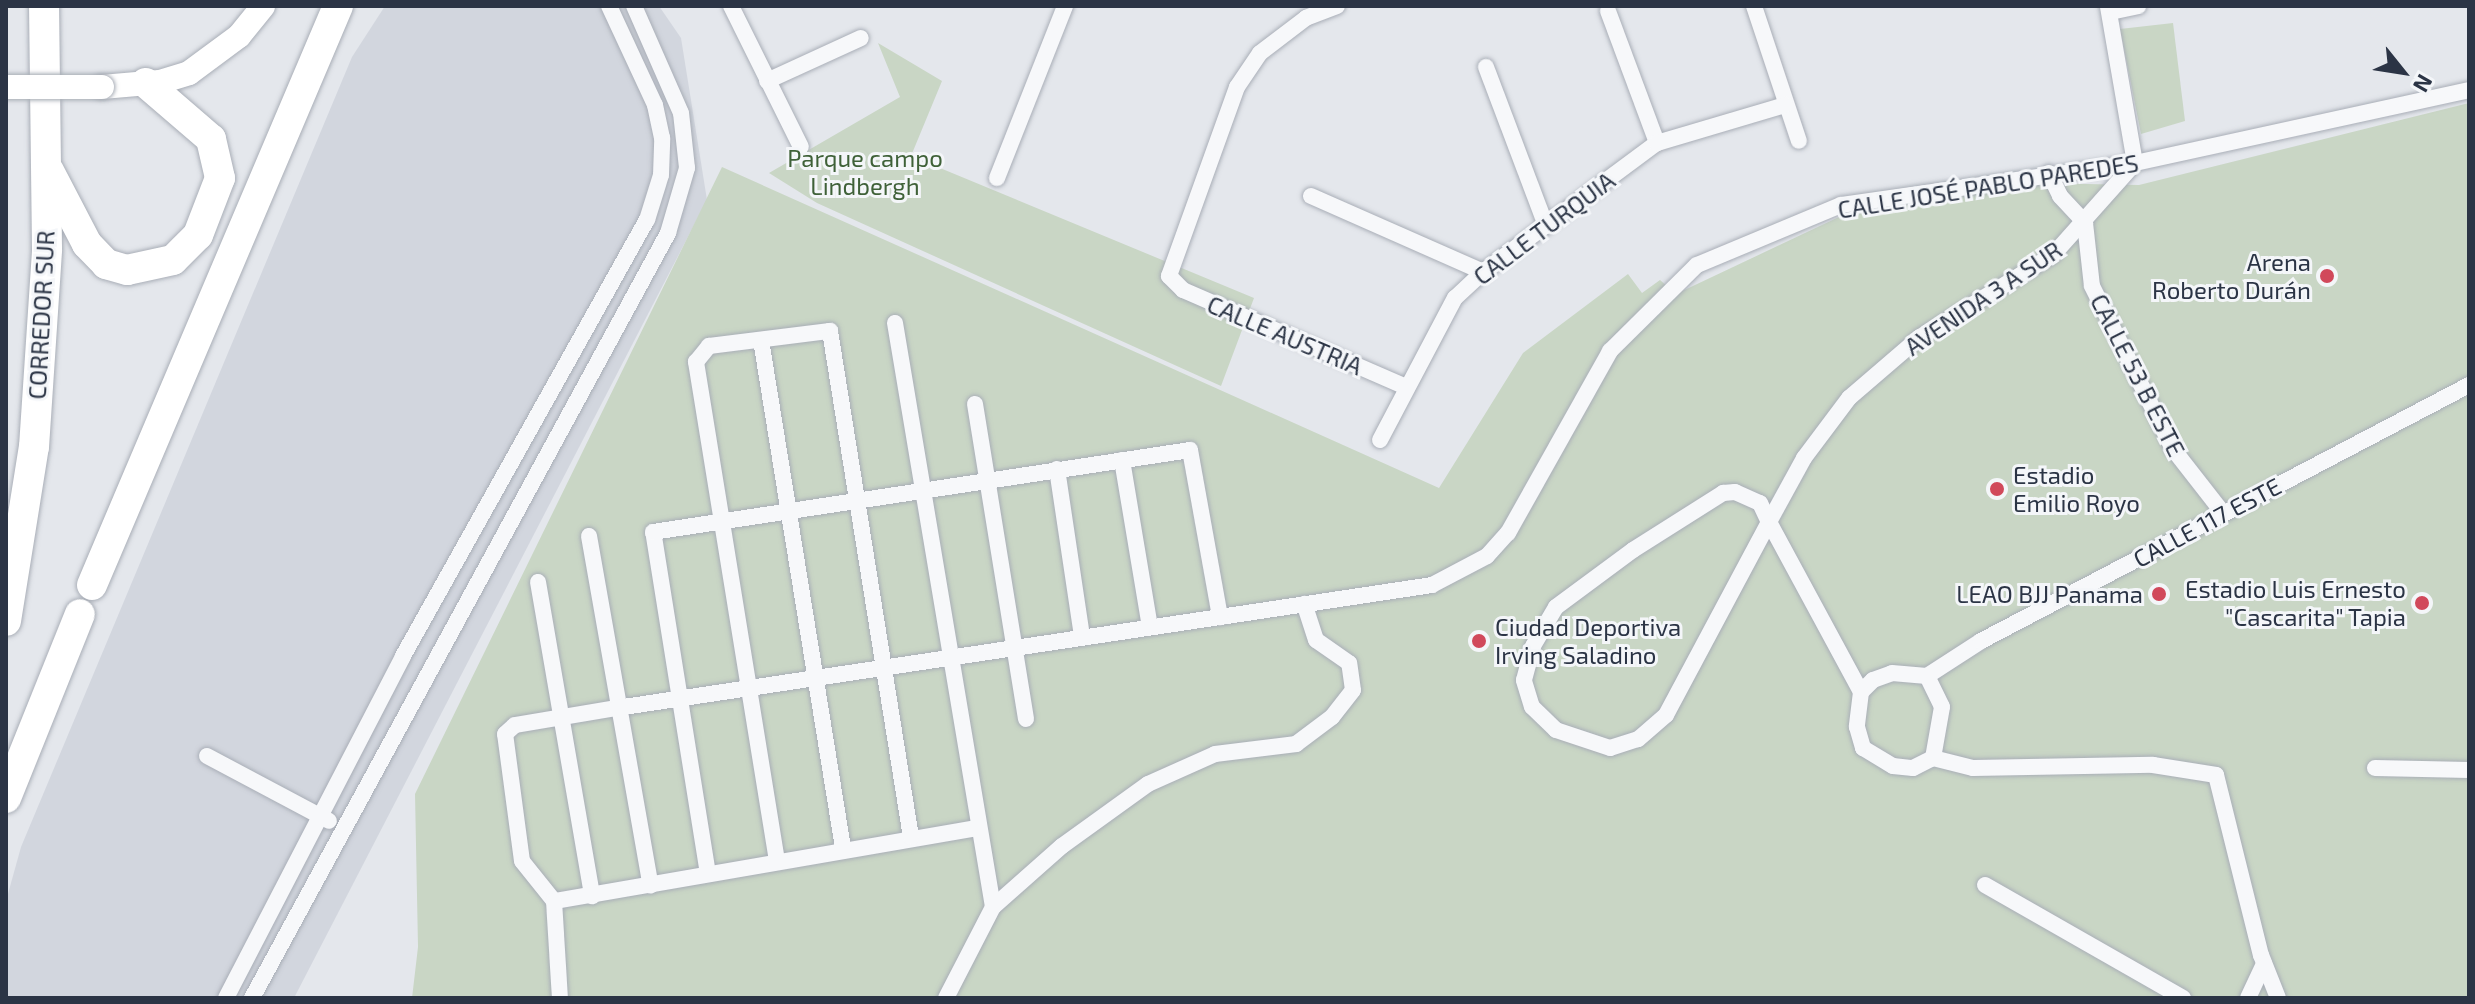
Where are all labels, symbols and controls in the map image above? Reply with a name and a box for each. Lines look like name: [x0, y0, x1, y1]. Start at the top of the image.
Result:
north arrow: [2363, 32, 2443, 112]
text: N: [2409, 71, 2439, 97]
park label: Parque campo Lindbergh: [787, 144, 943, 200]
street label: CALLE JOSÉ PABLO PAREDES: [1835, 148, 2141, 224]
street label: CALLE TURQUIA: [1467, 165, 1621, 291]
street label: CORREDOR SUR: [22, 230, 60, 400]
street label: AVENIDA 3 A SUR: [1898, 234, 2068, 362]
place label: Arena Roberto Durán: [2152, 248, 2311, 304]
marker: Arena Roberto Durán: [2318, 267, 2336, 285]
street label: CALLE AUSTRIA: [1203, 289, 1367, 381]
street label: CALLE 53 B ESTE: [2085, 289, 2191, 461]
place label: Estadio Emilio Royo: [2013, 461, 2140, 517]
street label: CALLE 117 ESTE: [2128, 471, 2286, 573]
marker: Estadio Emilio Royo: [1988, 480, 2006, 498]
place label: Estadio Luis Ernesto "Cascarita" Tapia: [2185, 575, 2406, 631]
place label: LEAO BJJ Panama: [1956, 580, 2143, 608]
marker: LEAO BJJ Panama: [2150, 585, 2168, 603]
marker: Estadio Luis Ernesto "Cascarita" Tapia: [2413, 594, 2431, 612]
place label: Ciudad Deportiva Irving Saladino: [1495, 613, 1681, 669]
marker: Ciudad Deportiva Irving Saladino: [1470, 632, 1488, 650]

